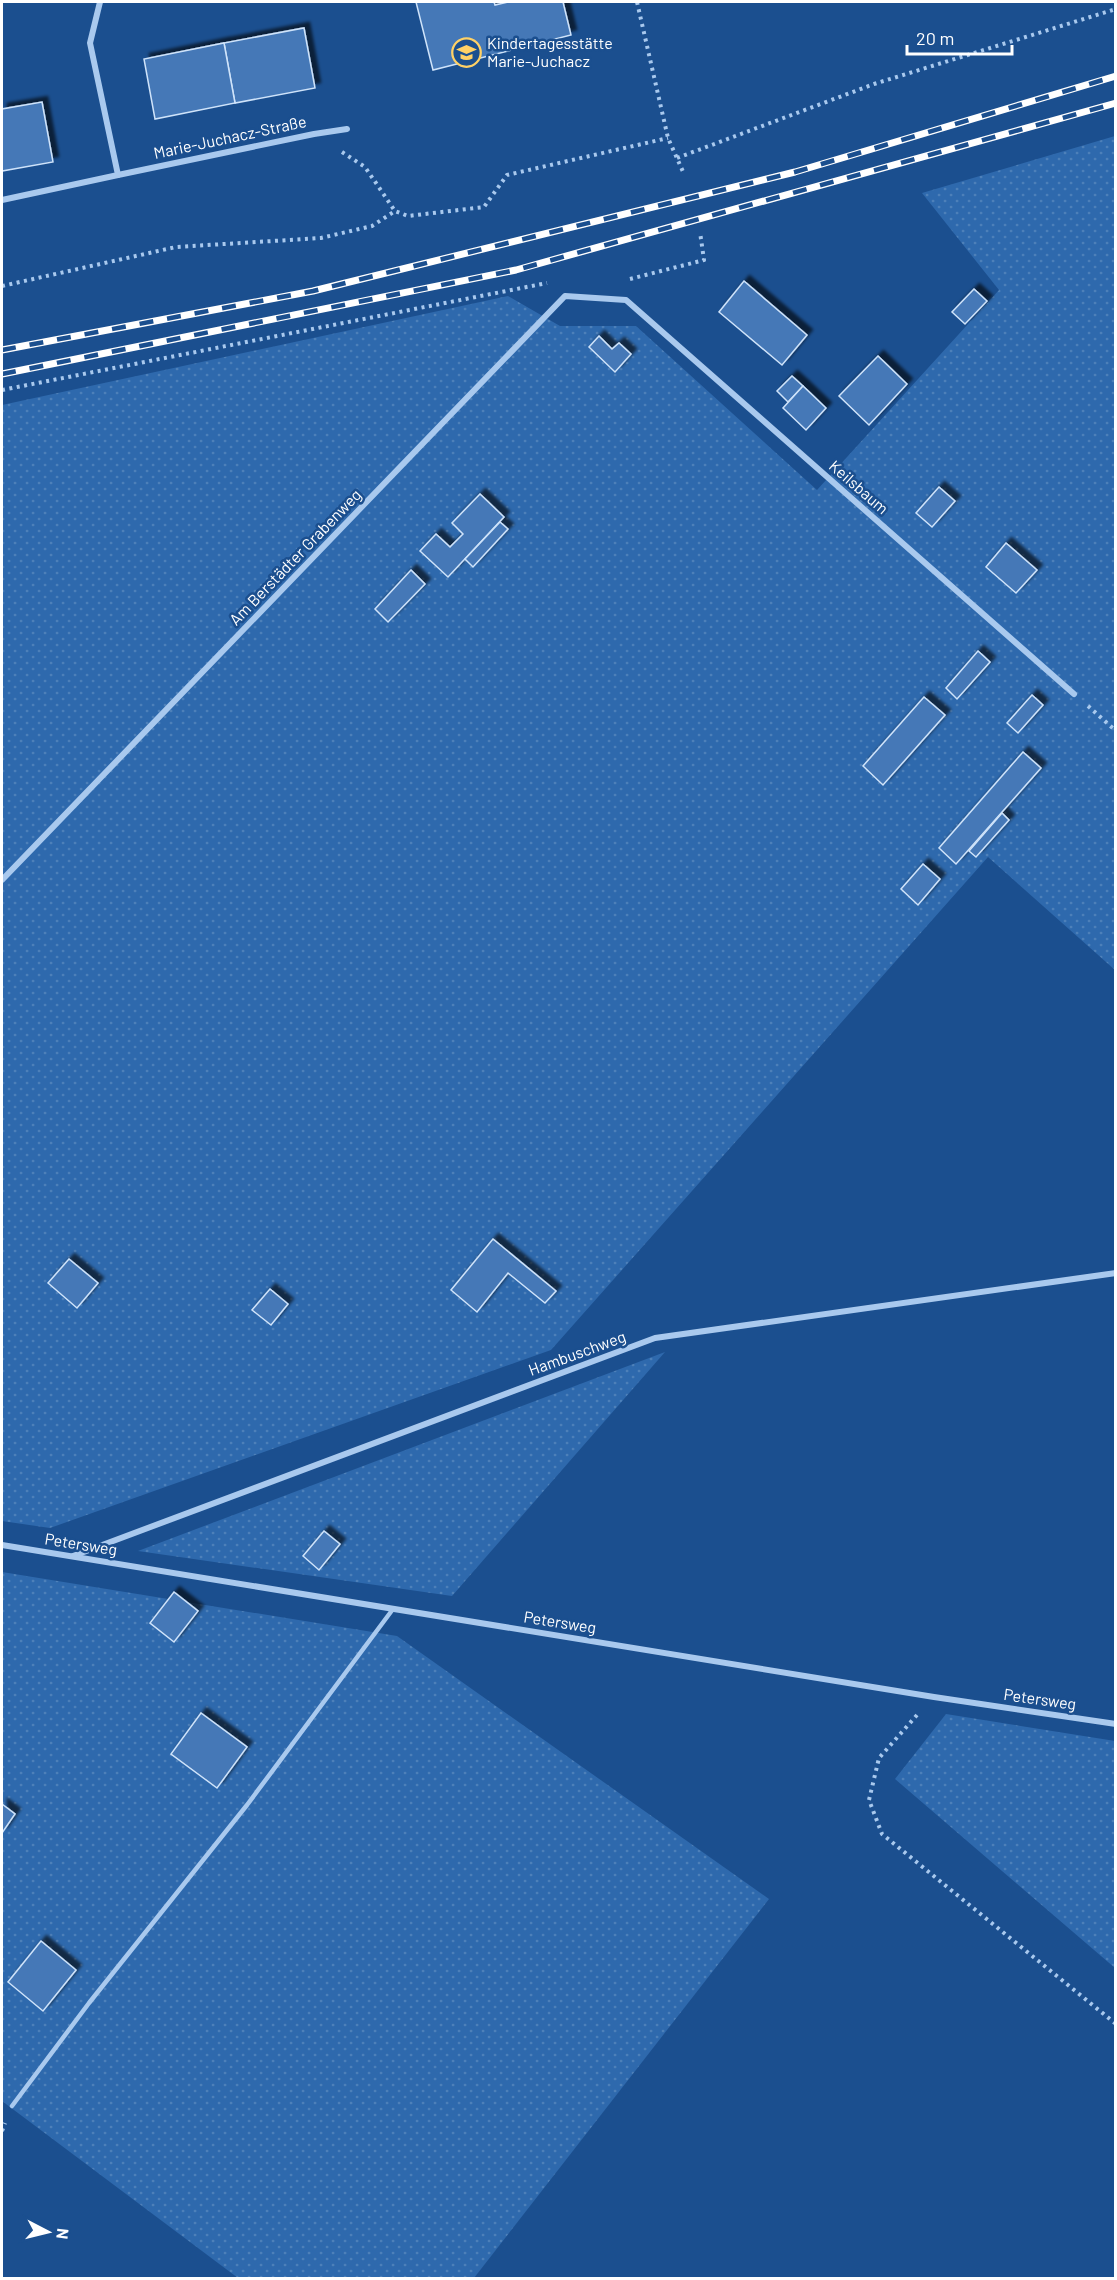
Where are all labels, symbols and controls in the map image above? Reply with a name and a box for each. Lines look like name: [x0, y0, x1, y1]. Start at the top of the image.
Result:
scale bar: [907, 18, 1012, 56]
text: 20 m: [916, 27, 954, 49]
place label: Kindertagesstätte Marie-Juchacz: [487, 33, 613, 70]
school or university icon: Kindertagesstätte Marie-Juchacz: [450, 36, 482, 68]
street label: Marie-Juchacz-Straße: [152, 111, 308, 162]
street label: Keilsbaum: [826, 456, 893, 517]
street label: Am Berstädter Grabenweg: [225, 485, 365, 629]
street label: Hambuschweg: [526, 1326, 628, 1379]
street label: Petersweg: [44, 1528, 119, 1559]
street label: Petersweg: [523, 1606, 598, 1637]
street label: Petersweg: [1003, 1684, 1078, 1713]
north arrow: [18, 2202, 78, 2262]
text: N: [53, 2227, 73, 2240]

